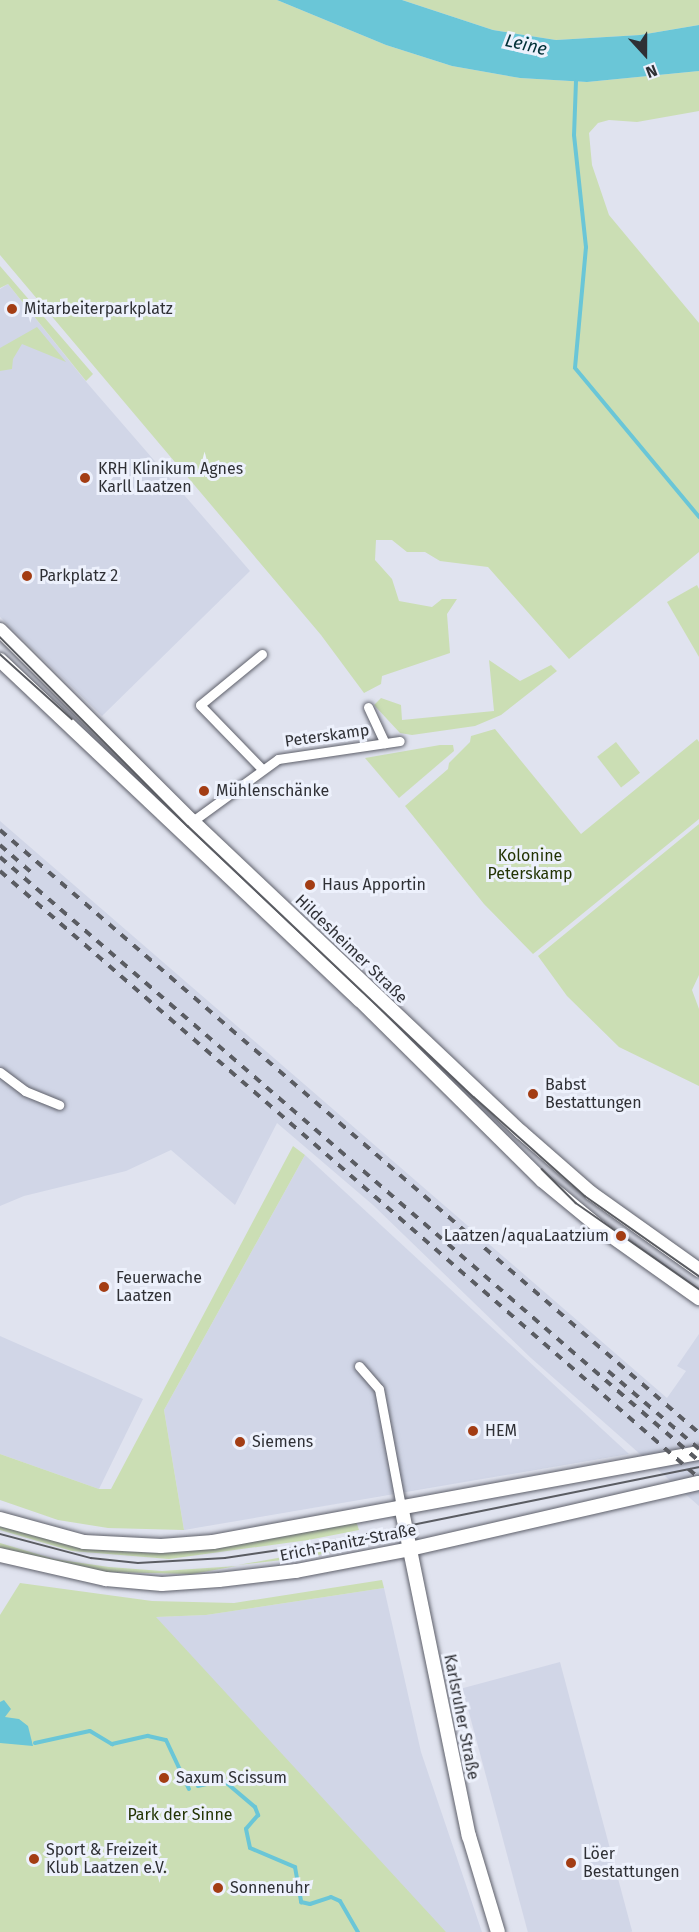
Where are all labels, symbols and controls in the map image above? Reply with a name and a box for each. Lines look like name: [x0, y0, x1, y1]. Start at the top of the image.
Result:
north arrow: [615, 24, 675, 84]
water label: Leine: [503, 30, 549, 60]
text: N: [643, 60, 660, 82]
place label: Mitarbeiterparkplatz: [24, 299, 173, 319]
marker: Mitarbeiterparkplatz: [5, 302, 19, 316]
place label: KRH Klinikum Agnes Karll Laatzen: [98, 459, 243, 497]
marker: KRH Klinikum Agnes Karll Laatzen: [76, 469, 94, 487]
place label: Parkplatz 2: [39, 566, 118, 586]
marker: Parkplatz 2: [20, 569, 34, 583]
street label: Peterskamp: [284, 721, 370, 751]
place label: Mühlenschänke: [216, 781, 329, 801]
marker: Mühlenschänke: [197, 784, 211, 798]
park label: Kolonine Peterskamp: [487, 846, 573, 884]
place label: Haus Apportin: [322, 875, 426, 895]
marker: Haus Apportin: [303, 878, 317, 892]
street label: Hildesheimer Straße: [291, 891, 411, 1007]
place label: Babst Bestattungen: [545, 1075, 642, 1113]
marker: Babst Bestattungen: [526, 1087, 540, 1101]
place label: Laatzen/aquaLaatzium: [444, 1226, 609, 1246]
marker: Laatzen/aquaLaatzium: [614, 1229, 628, 1243]
place label: Feuerwache Laatzen: [116, 1268, 202, 1306]
marker: Feuerwache Laatzen: [97, 1280, 111, 1294]
place label: HEM: [485, 1421, 517, 1441]
marker: HEM: [466, 1424, 480, 1438]
place label: Siemens: [252, 1432, 313, 1452]
marker: Siemens: [233, 1435, 247, 1449]
street label: Erich-Panitz-Straße: [278, 1520, 418, 1566]
street label: Karlsruher Straße: [439, 1653, 483, 1781]
place label: Saxum Scissum: [176, 1768, 287, 1788]
marker: Saxum Scissum: [157, 1771, 171, 1785]
park label: Park der Sinne: [127, 1805, 233, 1825]
place label: Sport & Freizeit Klub Laatzen e.V.: [46, 1840, 167, 1878]
place label: Löer Bestattungen: [583, 1844, 680, 1882]
marker: Sport & Freizeit Klub Laatzen e.V.: [27, 1852, 41, 1866]
marker: Löer Bestattungen: [564, 1856, 578, 1870]
place label: Sonnenuhr: [230, 1878, 310, 1898]
marker: Sonnenuhr: [211, 1881, 225, 1895]

